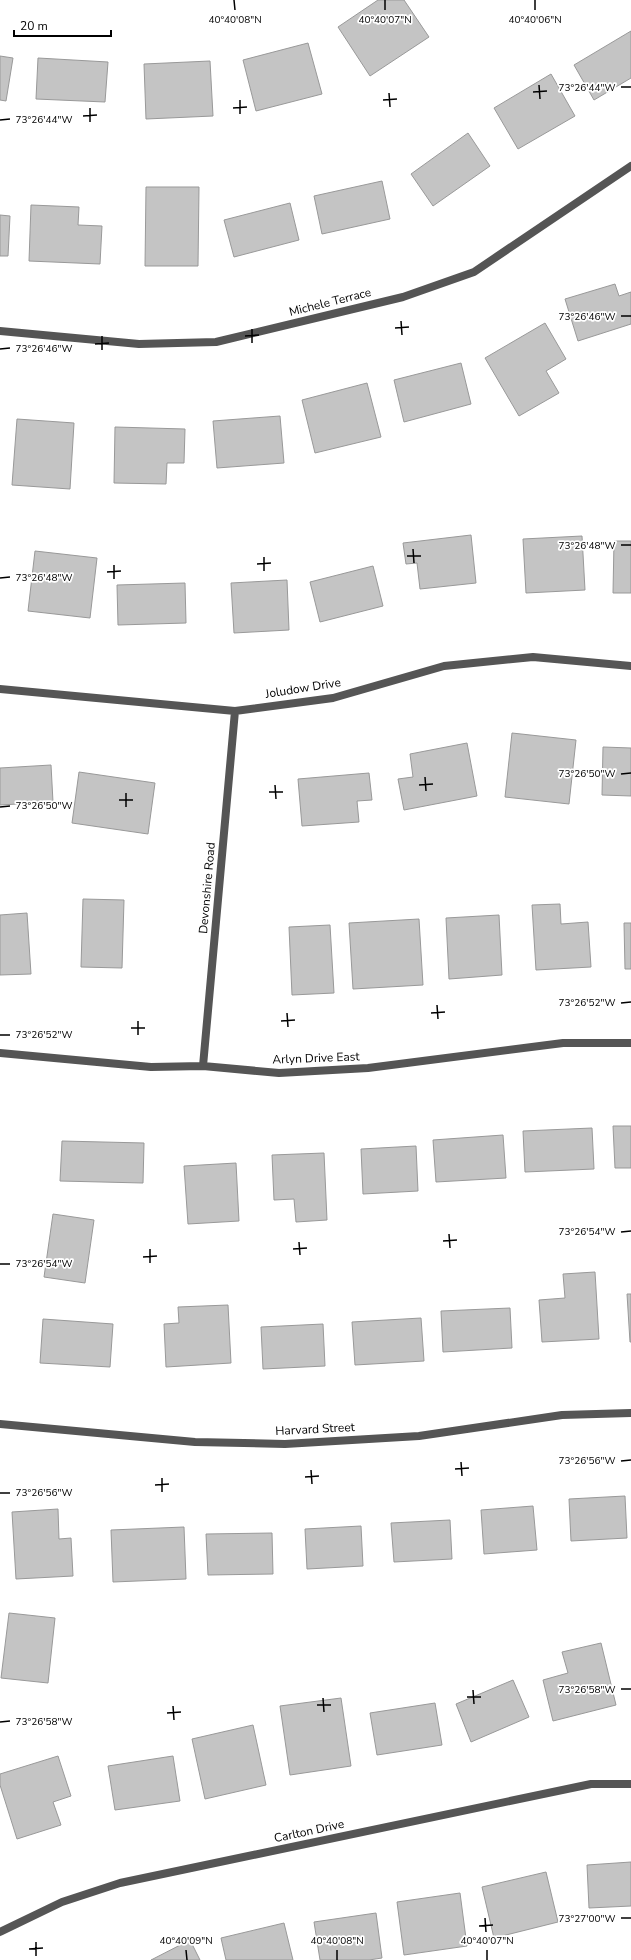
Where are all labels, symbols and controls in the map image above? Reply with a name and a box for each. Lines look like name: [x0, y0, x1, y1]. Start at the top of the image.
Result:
scale bar: [14, 12, 111, 38]
text: 40°40'08"N: [208, 13, 262, 27]
text: 40°40'07"N: [358, 13, 412, 27]
text: 40°40'06"N: [508, 13, 562, 27]
text: 20 m: [20, 18, 48, 34]
text: 73°26'44"W: [559, 81, 615, 95]
text: 73°26'44"W: [16, 113, 72, 127]
street label: Michele Terrace: [287, 284, 373, 320]
text: 73°26'46"W: [559, 310, 615, 324]
text: 73°26'46"W: [16, 342, 72, 356]
text: 73°26'48"W: [559, 539, 615, 553]
text: 73°26'48"W: [16, 571, 72, 585]
street label: Joludow Drive: [263, 674, 342, 702]
text: 73°26'50"W: [559, 767, 615, 781]
text: 73°26'50"W: [16, 799, 72, 813]
street label: Devonshire Road: [195, 842, 219, 934]
text: 73°26'52"W: [559, 996, 615, 1010]
text: 73°26'52"W: [16, 1028, 72, 1042]
street label: Arlyn Drive East: [272, 1048, 361, 1068]
text: 73°26'54"W: [559, 1225, 615, 1239]
text: 73°26'54"W: [16, 1257, 72, 1271]
street label: Harvard Street: [275, 1419, 356, 1439]
text: 73°26'56"W: [559, 1454, 615, 1468]
text: 73°26'56"W: [16, 1486, 72, 1500]
text: 73°26'58"W: [559, 1683, 615, 1697]
text: 73°26'58"W: [16, 1715, 72, 1729]
street label: Carlton Drive: [273, 1816, 345, 1846]
text: 73°27'00"W: [559, 1912, 615, 1926]
text: 40°40'09"N: [159, 1934, 213, 1948]
text: 40°40'08"N: [310, 1934, 364, 1948]
text: 40°40'07"N: [460, 1934, 514, 1948]

